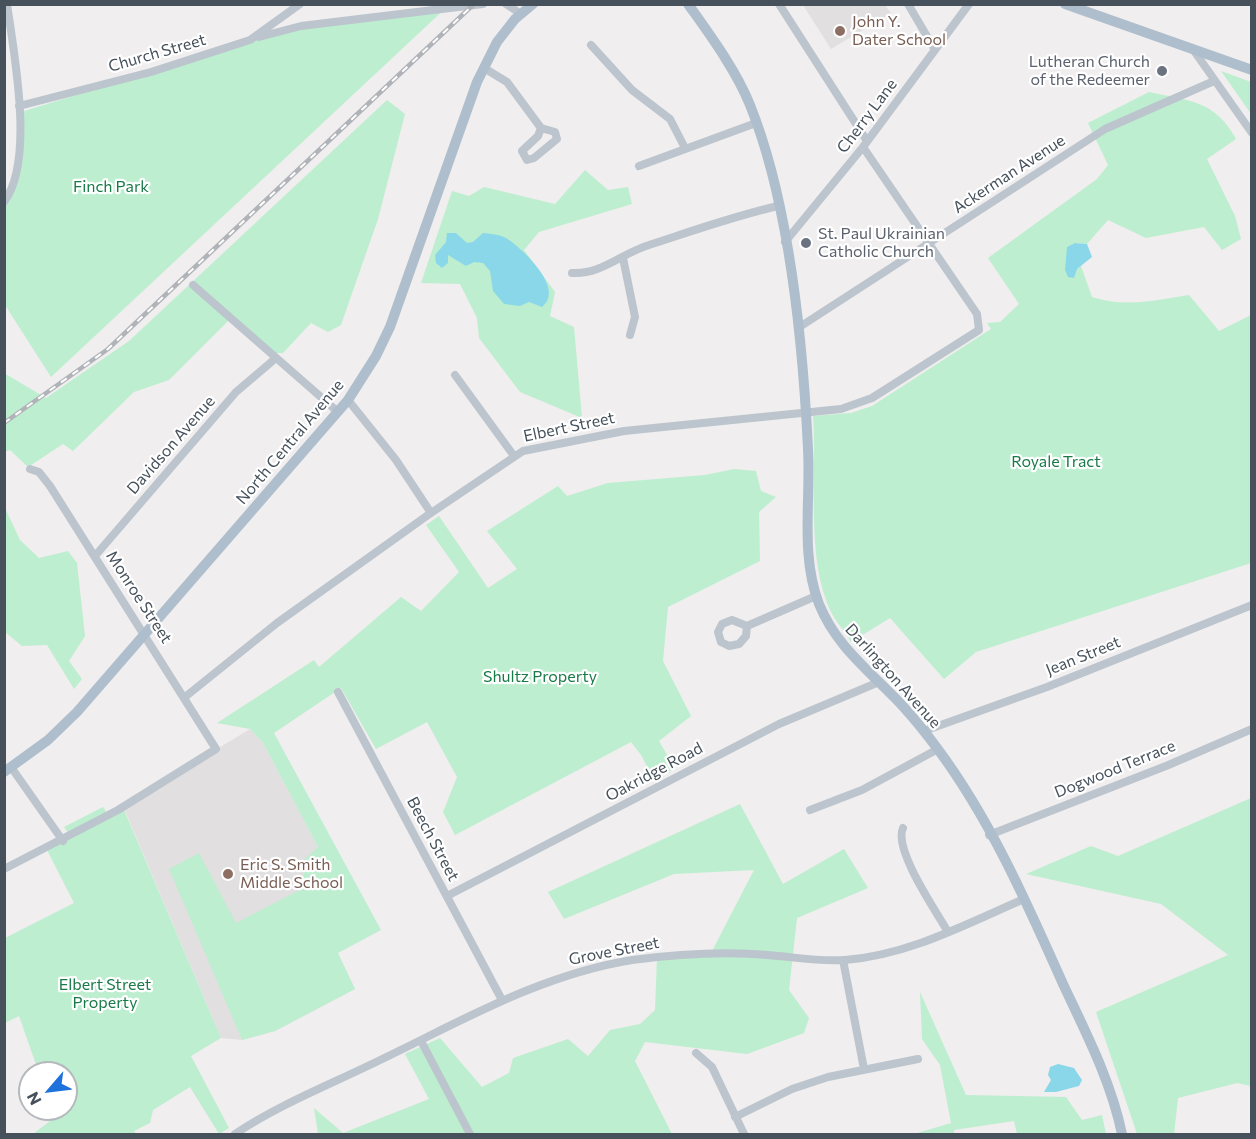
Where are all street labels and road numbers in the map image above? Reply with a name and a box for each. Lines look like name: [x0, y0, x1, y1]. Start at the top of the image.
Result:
street label: Church Street: [106, 30, 208, 76]
street label: Cherry Lane: [833, 75, 901, 157]
street label: Ackerman Avenue: [949, 131, 1069, 217]
street label: North Central Avenue: [232, 376, 348, 508]
street label: Davidson Avenue: [123, 392, 219, 498]
street label: Elbert Street: [522, 408, 616, 446]
street label: Monroe Street: [102, 547, 176, 647]
street label: Darlington Avenue: [841, 620, 945, 732]
street label: Jean Street: [1043, 632, 1123, 680]
street label: Dogwood Terrace: [1052, 736, 1178, 802]
street label: Oakridge Road: [602, 738, 706, 806]
street label: Beech Street: [403, 794, 463, 884]
street label: Grove Street: [567, 933, 661, 969]

